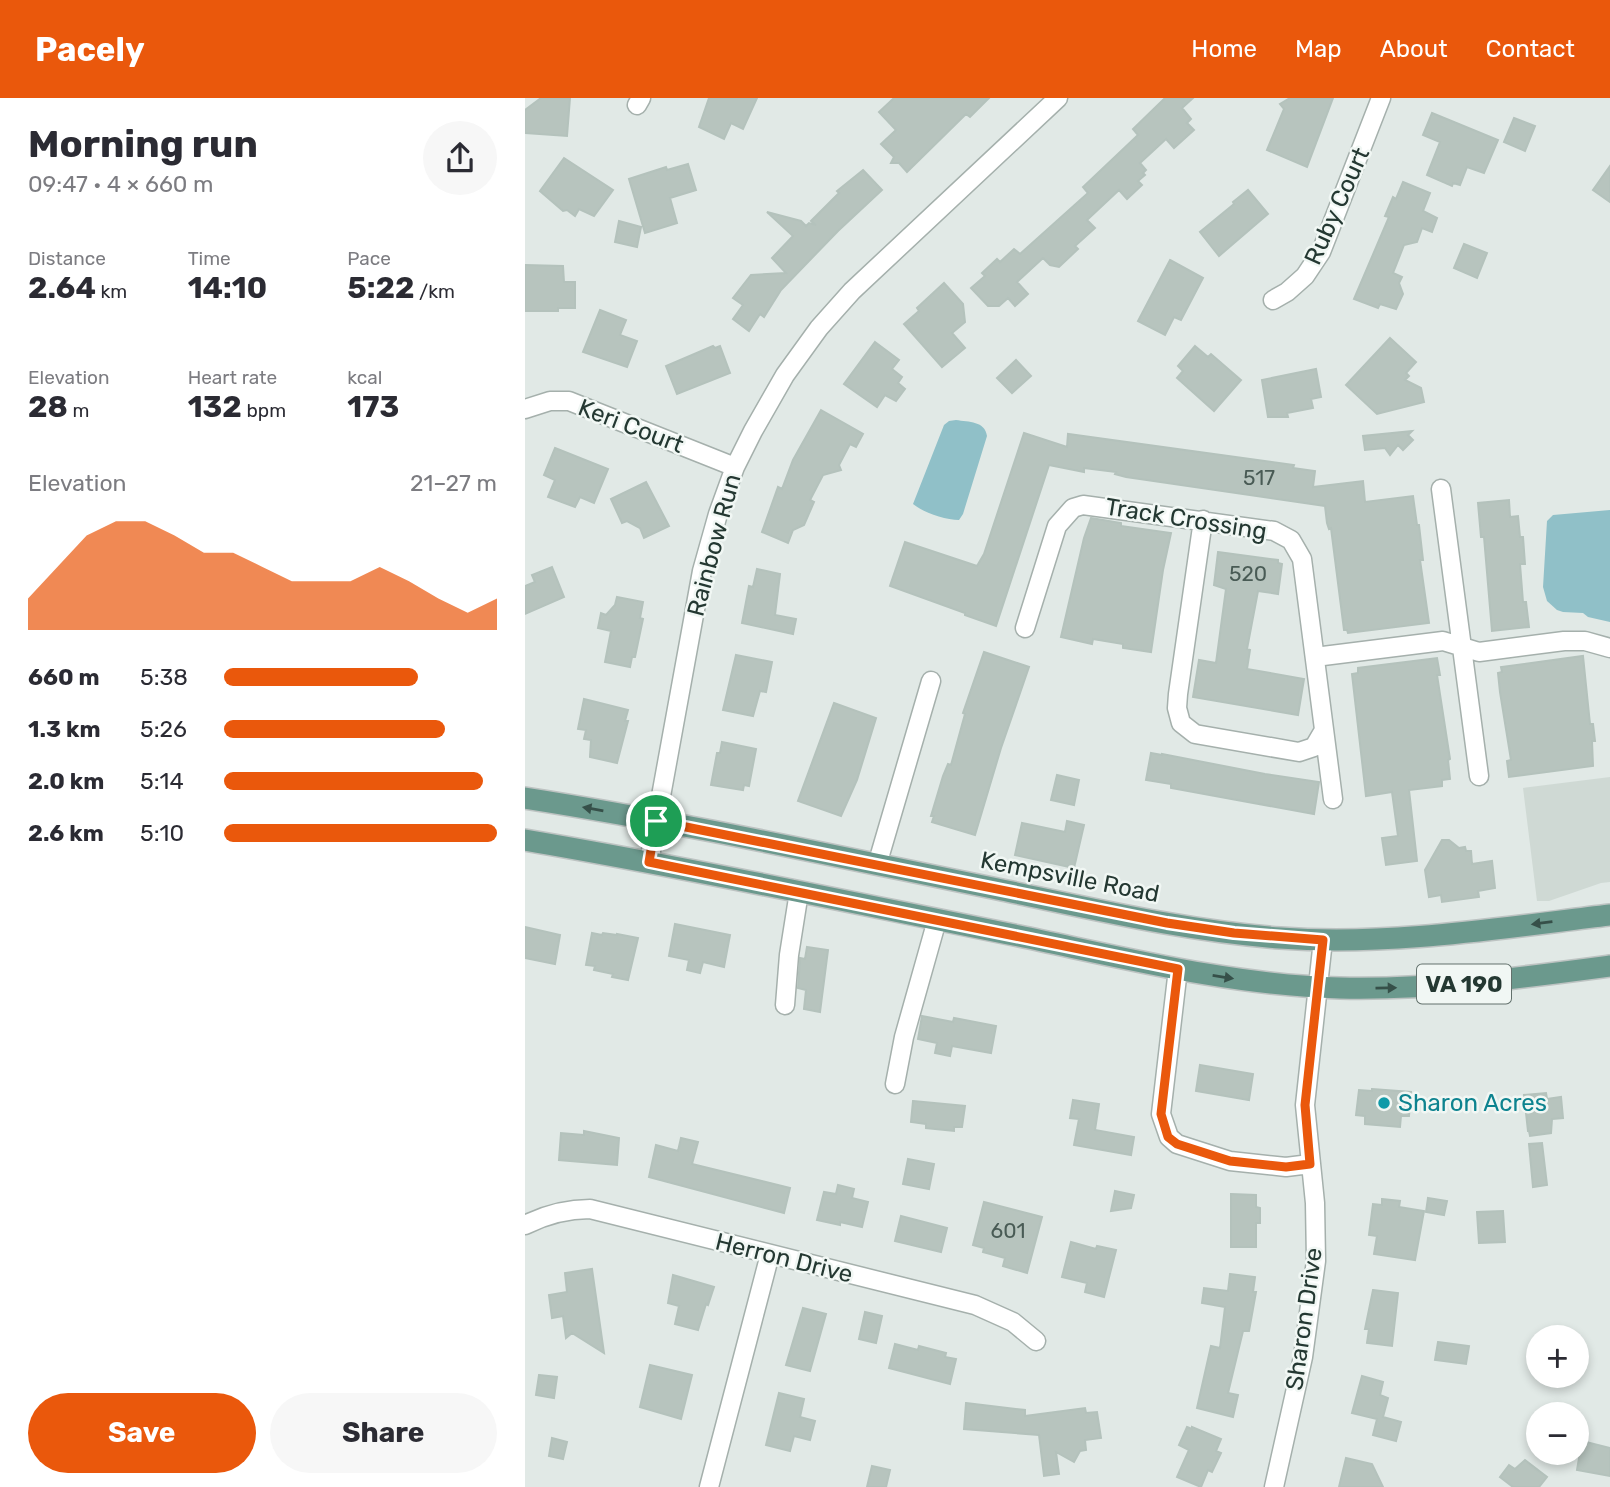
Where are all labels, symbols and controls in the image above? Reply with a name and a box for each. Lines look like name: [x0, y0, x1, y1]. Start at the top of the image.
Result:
text: Pacely: [35, 30, 145, 69]
text: Home: [1191, 35, 1257, 63]
text: Map: [1295, 35, 1342, 63]
text: About: [1380, 35, 1448, 63]
text: Contact: [1486, 35, 1575, 63]
text: Morning run: [28, 121, 258, 167]
button: share: [423, 121, 497, 195]
street label: Ruby Court: [1299, 143, 1375, 269]
text: 09:47 · 4 × 660 m: [28, 170, 214, 198]
text: Distance: [28, 247, 106, 270]
text: Time: [188, 247, 231, 270]
text: Pace: [347, 247, 391, 270]
text: 2.64: [28, 270, 96, 306]
text: 14:10: [188, 270, 267, 306]
text: 5:22: [347, 270, 414, 306]
text: km: [96, 280, 127, 303]
text: /km: [414, 280, 455, 303]
text: Elevation: [28, 366, 109, 389]
text: Heart rate: [188, 366, 277, 389]
text: kcal: [347, 366, 382, 389]
text: 28: [28, 389, 68, 425]
text: 132: [188, 389, 242, 425]
text: 173: [347, 389, 399, 425]
street label: Keri Court: [574, 393, 688, 459]
text: m: [68, 399, 89, 422]
text: bpm: [242, 399, 286, 422]
house number: 517: [1243, 465, 1275, 490]
text: Elevation: [28, 469, 127, 497]
text: 21–27 m: [410, 469, 497, 497]
street label: Rainbow Run: [682, 471, 746, 619]
street label: Track Crossing: [1103, 492, 1269, 546]
house number: 520: [1229, 561, 1267, 586]
text: 660 m: [28, 663, 100, 691]
text: 5:38: [140, 663, 188, 691]
text: 1.3 km: [28, 715, 101, 743]
text: 5:26: [140, 715, 187, 743]
text: 2.0 km: [28, 767, 104, 795]
text: 5:14: [140, 767, 184, 795]
pin: [626, 791, 686, 851]
icon: arrive: [637, 802, 675, 840]
one-way arrow: [582, 803, 604, 814]
text: 2.6 km: [28, 819, 104, 847]
text: 5:10: [140, 819, 184, 847]
street label: Kempsville Road: [978, 846, 1162, 908]
one-way arrow: [1531, 918, 1553, 929]
road number: VA 190: [1417, 964, 1511, 1004]
one-way arrow: [1213, 972, 1235, 983]
one-way arrow: [1376, 982, 1398, 994]
place label: Sharon Acres: [1398, 1089, 1547, 1117]
marker: Sharon Acres: [1376, 1095, 1392, 1111]
house number: 601: [991, 1218, 1026, 1243]
street label: Herron Drive: [712, 1227, 856, 1289]
street label: Sharon Drive: [1280, 1246, 1328, 1392]
map controls: [1526, 1325, 1589, 1465]
button: +: [1526, 1325, 1589, 1388]
button: Save: [28, 1393, 256, 1473]
button: Share: [270, 1393, 497, 1473]
button: −: [1526, 1402, 1589, 1465]

